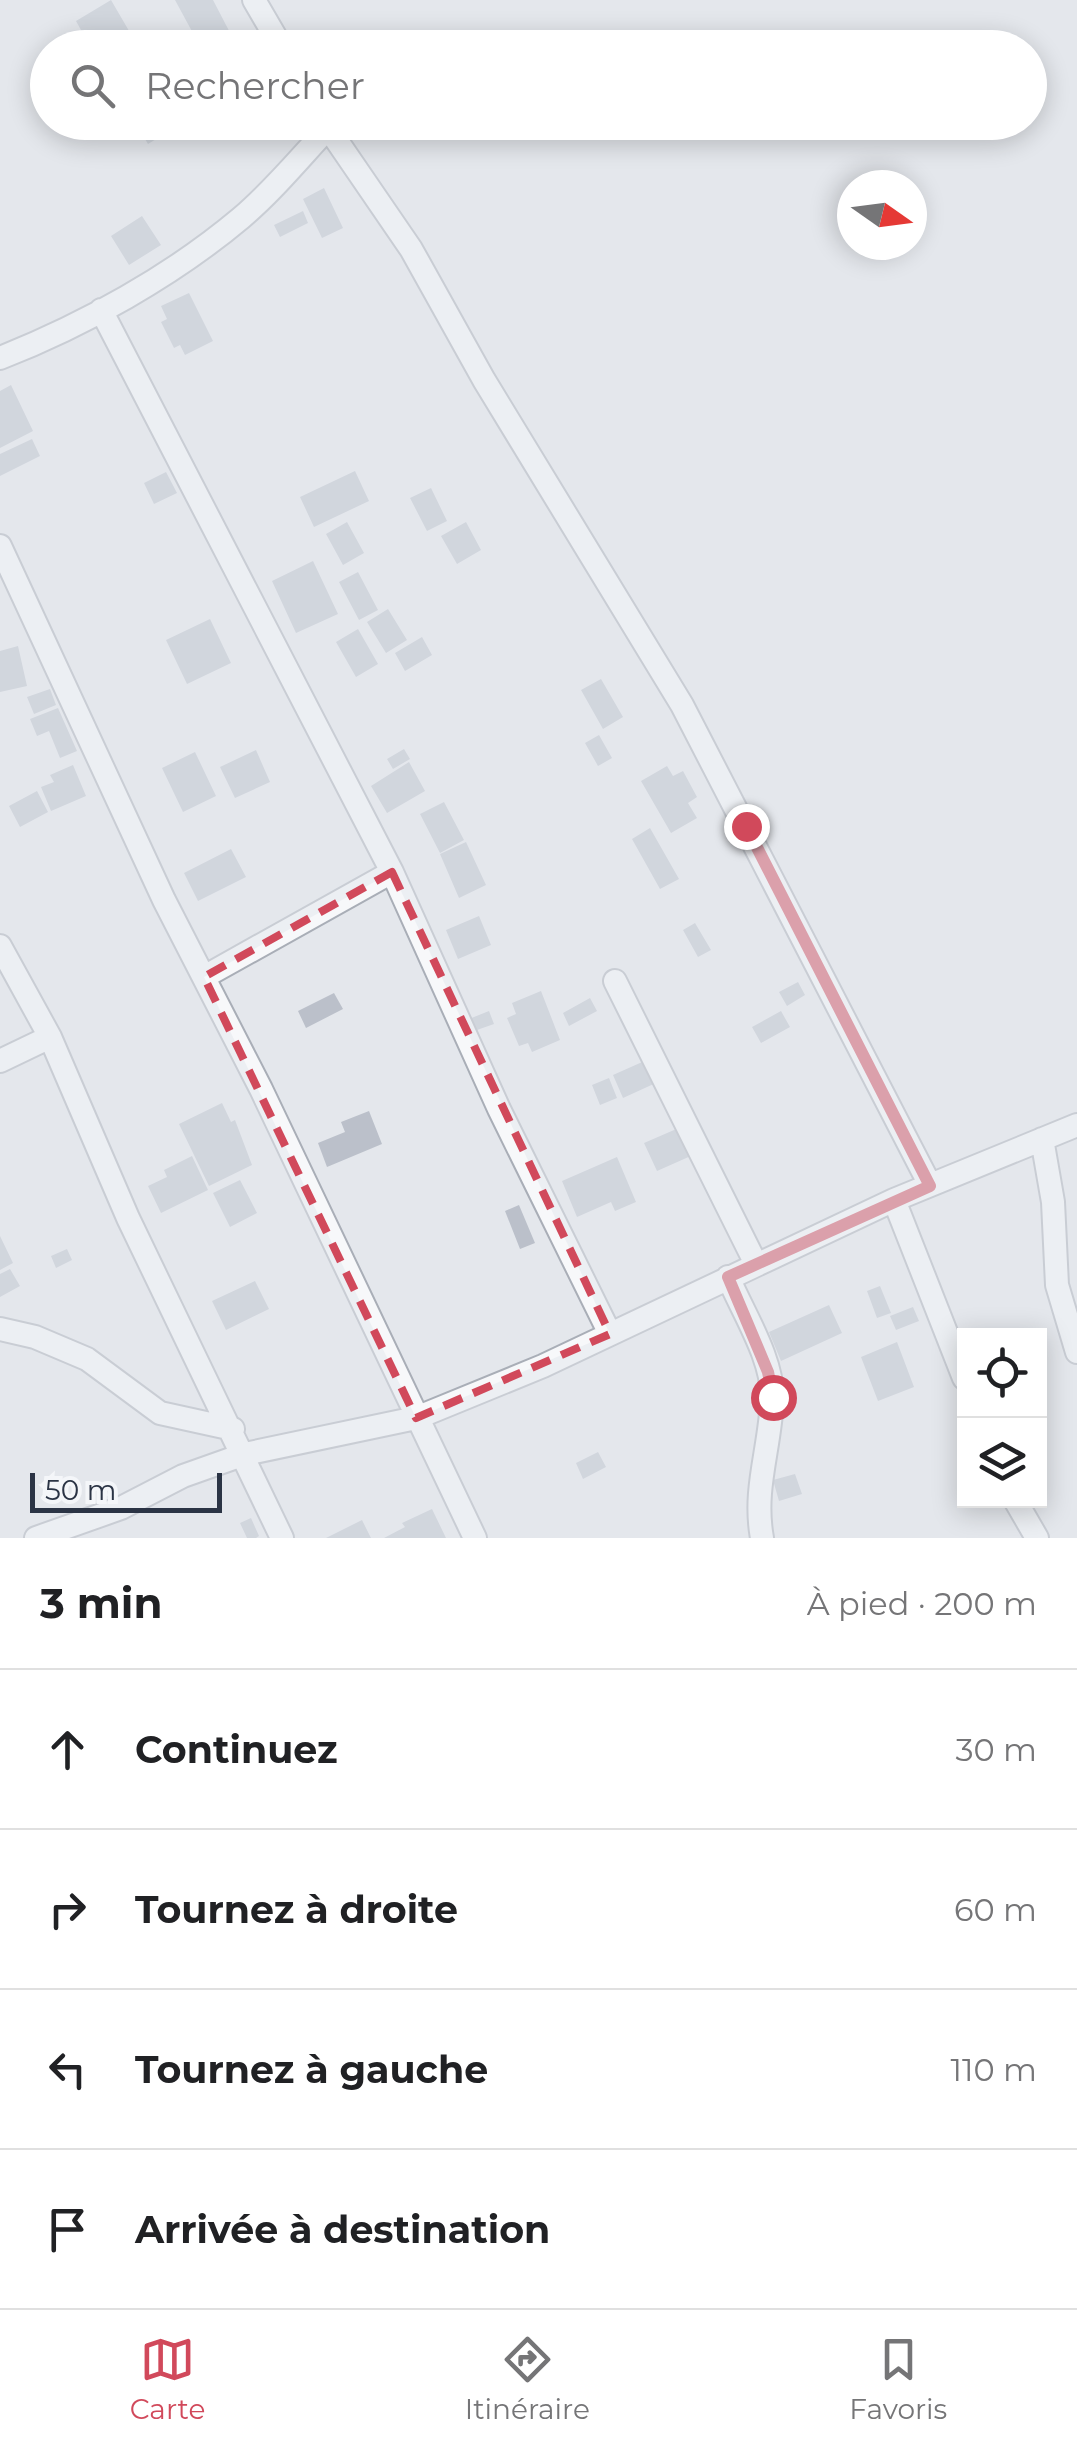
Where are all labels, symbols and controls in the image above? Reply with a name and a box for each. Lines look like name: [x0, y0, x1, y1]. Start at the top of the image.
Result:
search box: [30, 30, 1047, 140]
icon: search: [65, 58, 120, 113]
text: Rechercher: [145, 62, 365, 109]
north arrow: [837, 170, 927, 260]
route end: [724, 804, 770, 850]
map controls: [957, 1328, 1047, 1508]
button: locate: [957, 1328, 1047, 1418]
route start: [751, 1375, 797, 1421]
button: layers: [957, 1418, 1047, 1508]
scale bar: [30, 1468, 222, 1512]
text: 50 m: [45, 1473, 116, 1507]
text: 3 min: [40, 1577, 162, 1629]
text: À pied · 200 m: [807, 1584, 1037, 1623]
icon: ahead: [40, 1722, 95, 1777]
text: Continuez: [135, 1726, 338, 1773]
text: 30 m: [955, 1730, 1037, 1769]
icon: right: [40, 1882, 95, 1937]
text: Tournez à droite: [135, 1886, 458, 1933]
text: 60 m: [954, 1890, 1037, 1929]
icon: left: [40, 2042, 95, 2097]
text: Tournez à gauche: [135, 2046, 488, 2093]
text: 110 m: [950, 2050, 1037, 2089]
icon: arrive: [40, 2202, 95, 2257]
text: Arrivée à destination: [135, 2206, 550, 2253]
tab: Carte: [130, 2332, 205, 2426]
tab: Itinéraire: [465, 2332, 590, 2426]
tab: Favoris: [849, 2332, 947, 2426]

